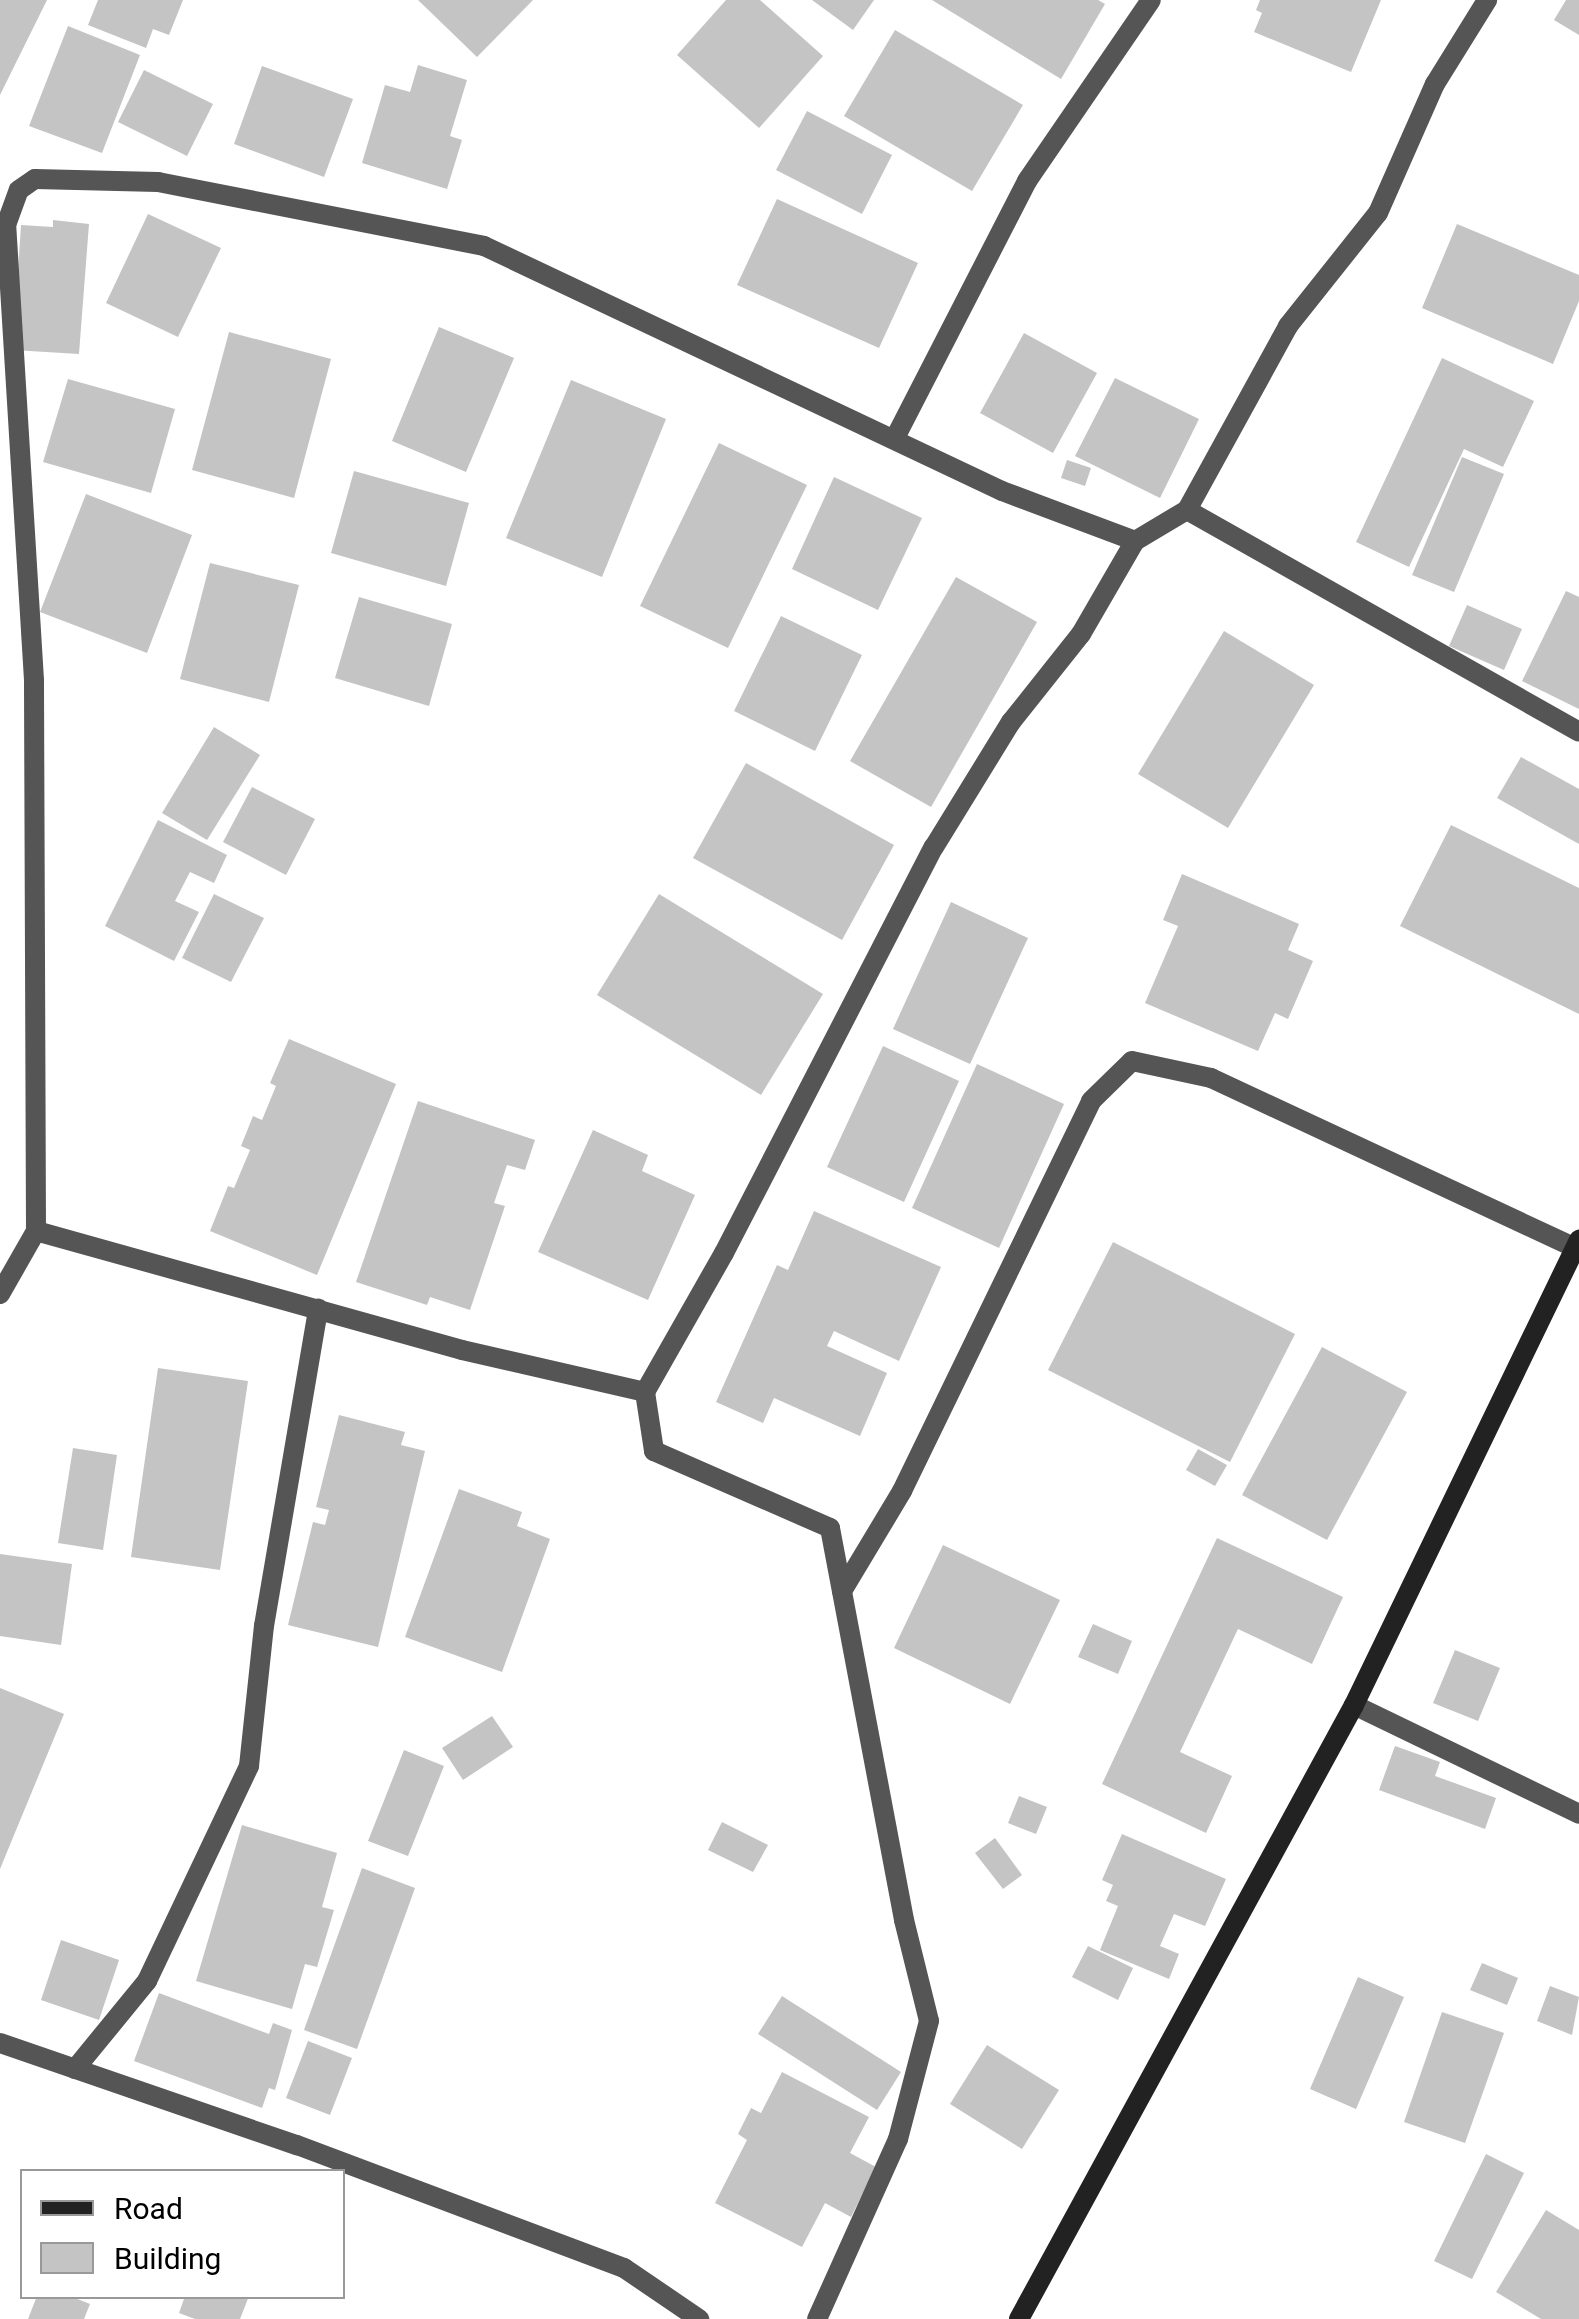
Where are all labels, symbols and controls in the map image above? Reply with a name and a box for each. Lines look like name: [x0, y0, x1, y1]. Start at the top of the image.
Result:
legend: [20, 2169, 345, 2299]
text: Road: [114, 2191, 183, 2226]
text: Building: [114, 2241, 221, 2276]

